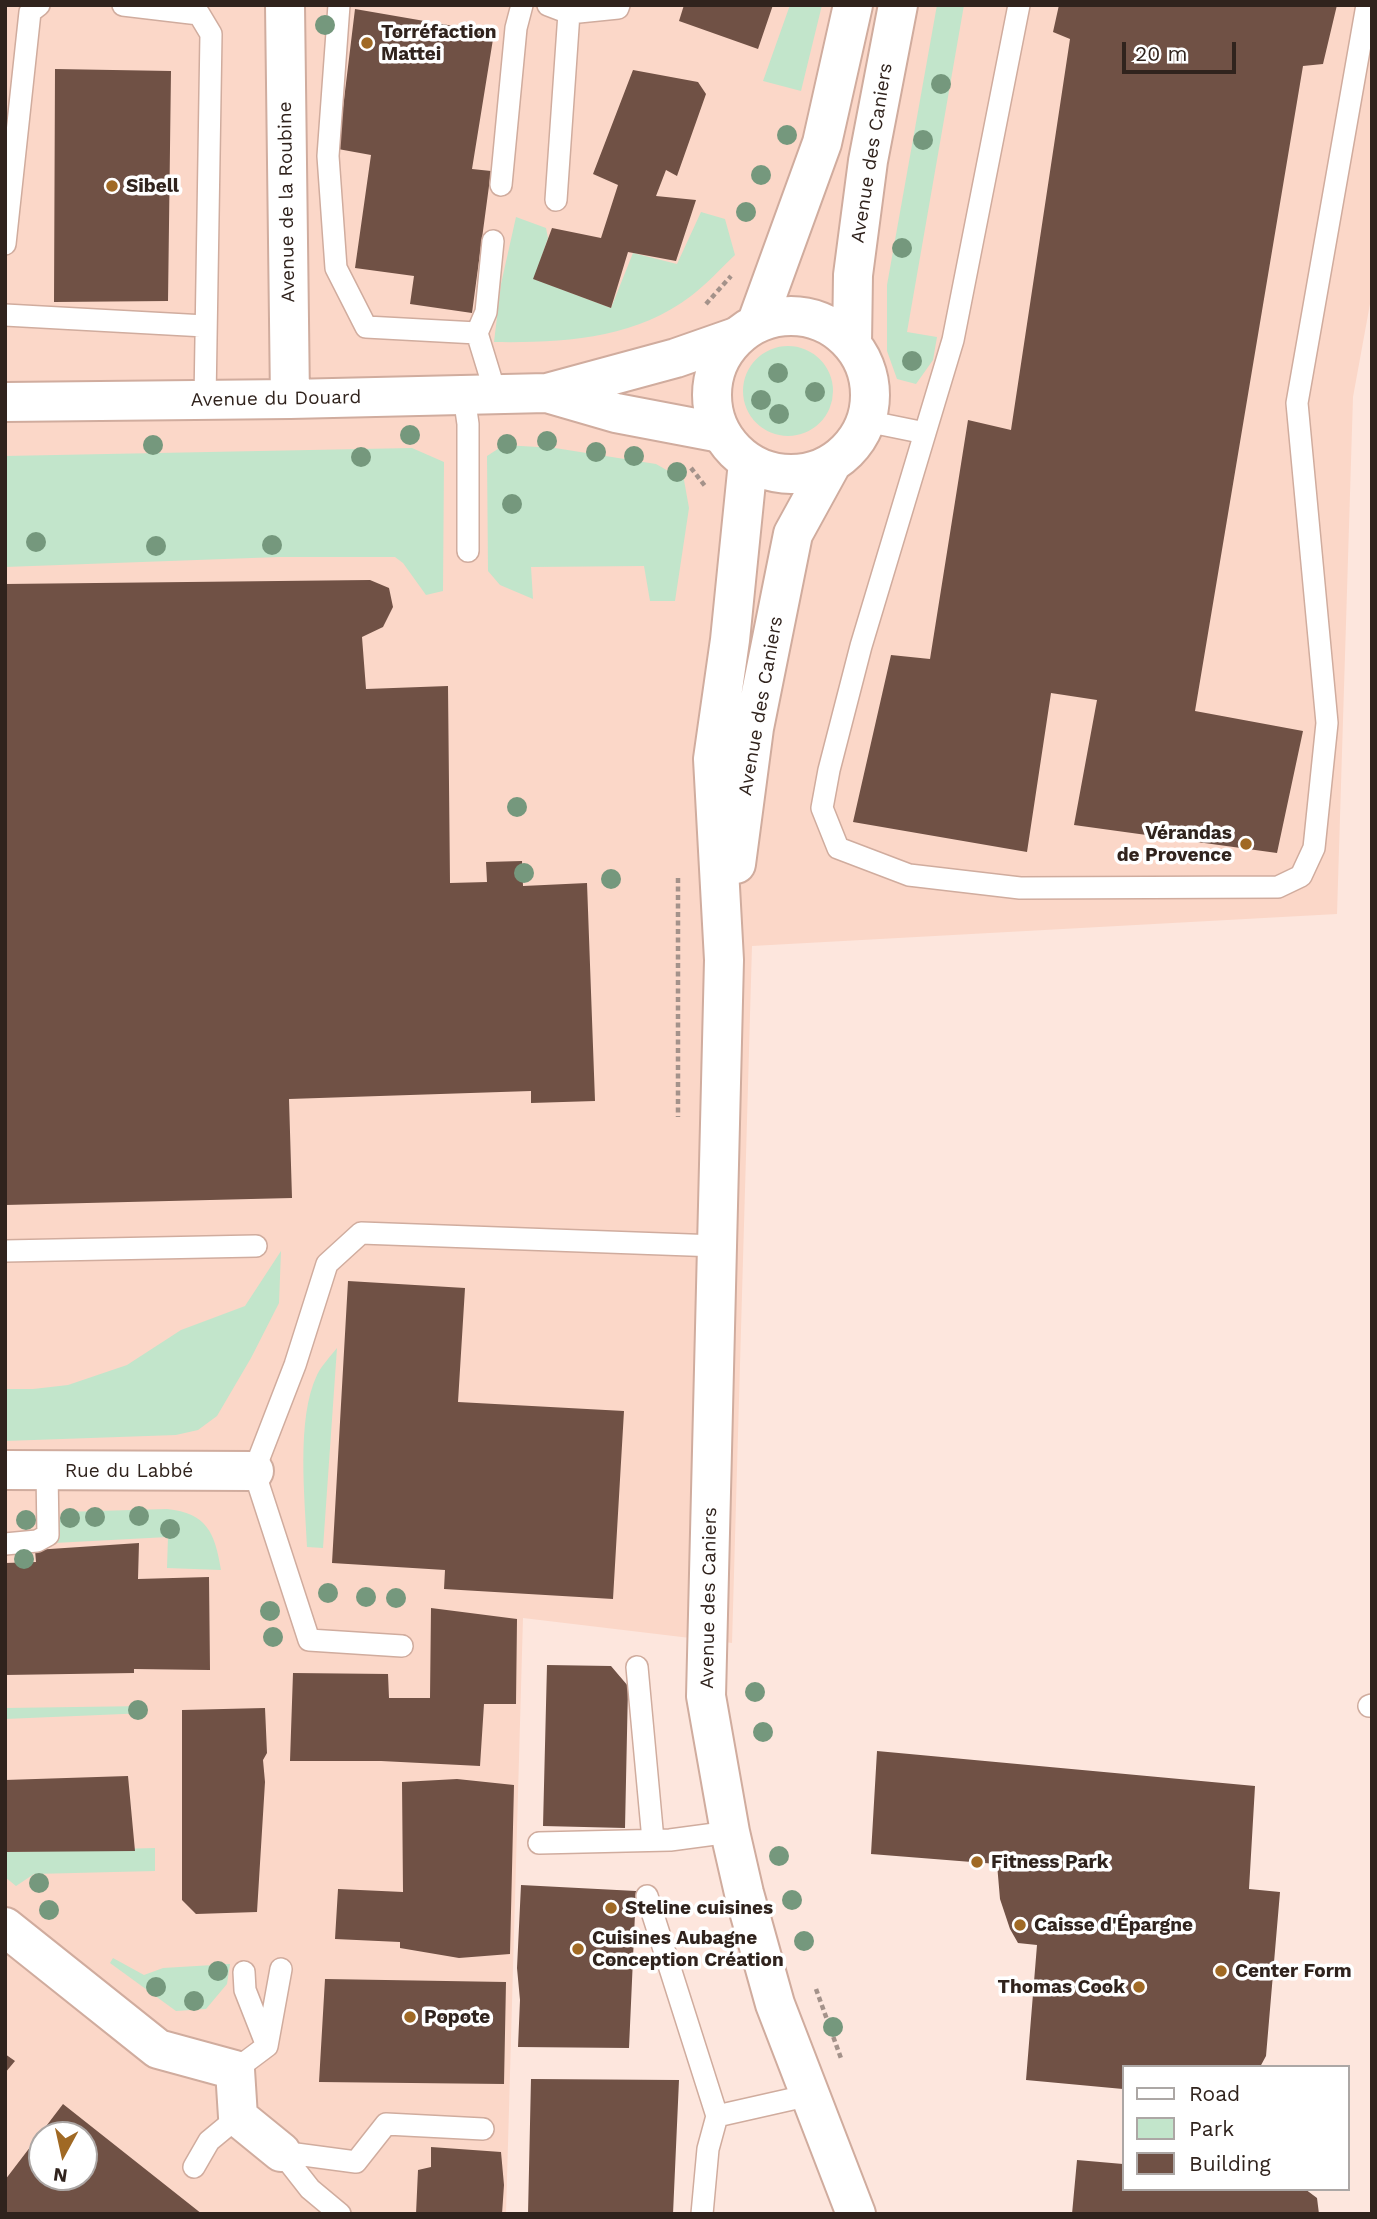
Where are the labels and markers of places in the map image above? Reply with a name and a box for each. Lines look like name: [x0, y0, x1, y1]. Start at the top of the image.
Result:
place label: Torréfaction Mattei: [381, 21, 497, 65]
marker: Torréfaction Mattei: [359, 35, 375, 51]
place label: Sibell: [126, 175, 179, 197]
marker: Sibell: [104, 178, 120, 194]
place label: Vérandas de Provence: [1117, 822, 1232, 866]
marker: Vérandas de Provence: [1238, 836, 1254, 852]
place label: Fitness Park: [991, 1851, 1109, 1873]
marker: Fitness Park: [969, 1854, 985, 1870]
place label: Steline cuisines: [625, 1897, 773, 1919]
marker: Steline cuisines: [603, 1900, 619, 1916]
place label: Caisse d'Épargne: [1034, 1914, 1193, 1936]
marker: Caisse d'Épargne: [1012, 1917, 1028, 1933]
place label: Cuisines Aubagne Conception Création: [592, 1927, 784, 1971]
marker: Cuisines Aubagne Conception Création: [570, 1941, 586, 1957]
place label: Center Form: [1235, 1960, 1352, 1982]
marker: Center Form: [1213, 1963, 1229, 1979]
place label: Thomas Cook: [998, 1976, 1125, 1998]
marker: Thomas Cook: [1131, 1979, 1147, 1995]
place label: Popote: [424, 2006, 490, 2028]
marker: Popote: [402, 2009, 418, 2025]

